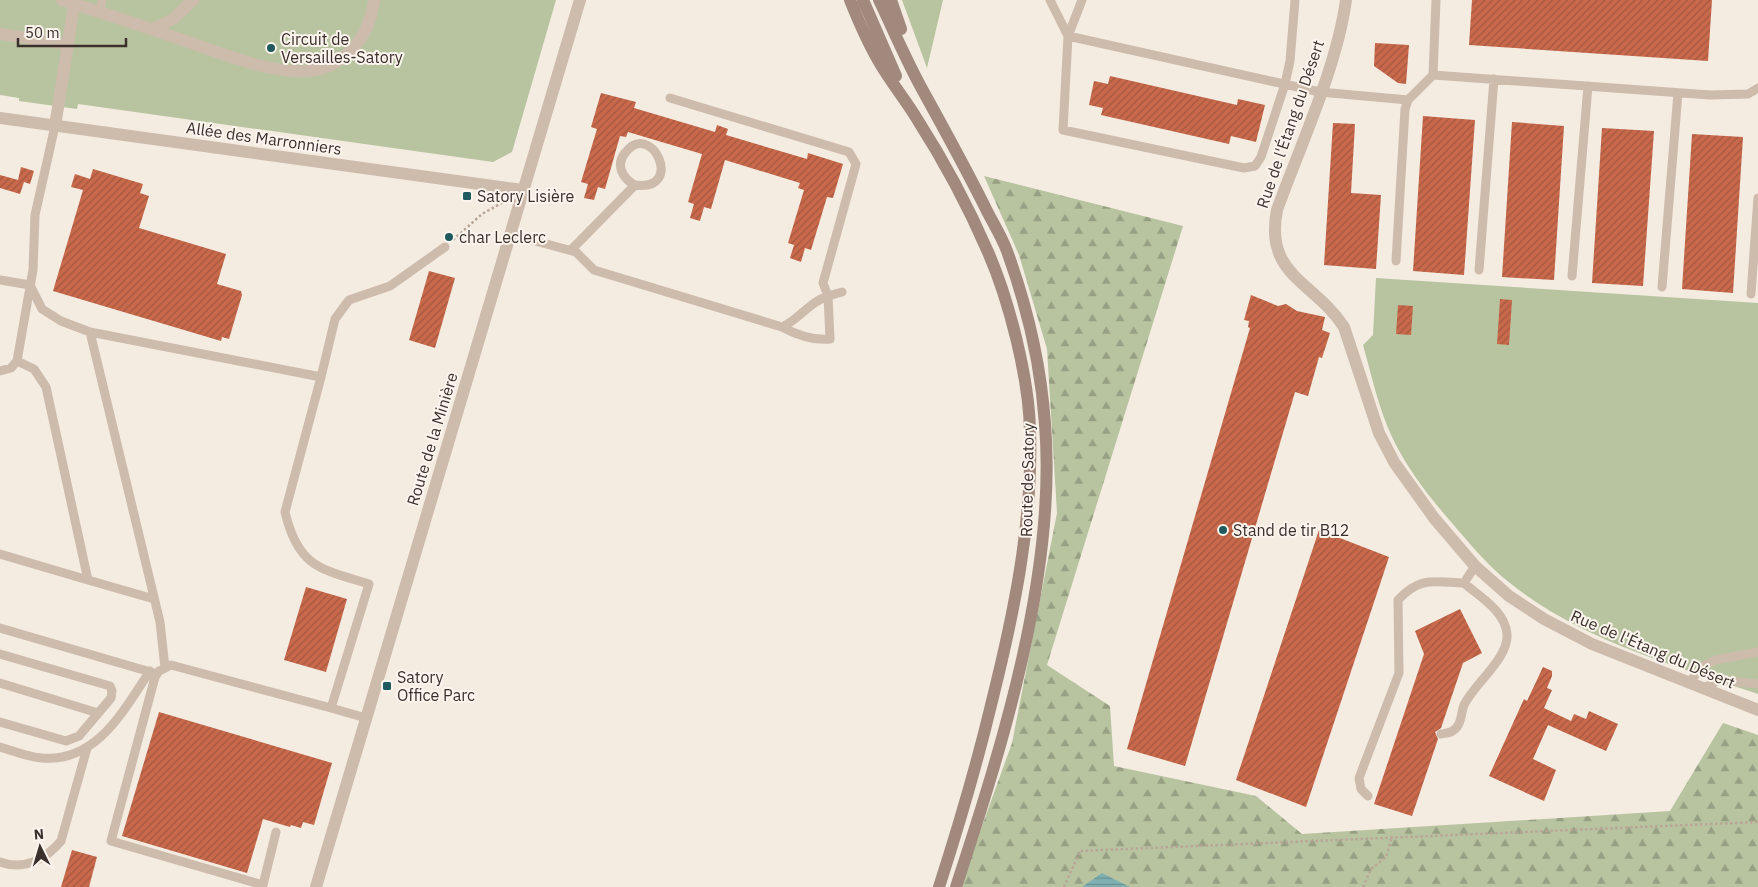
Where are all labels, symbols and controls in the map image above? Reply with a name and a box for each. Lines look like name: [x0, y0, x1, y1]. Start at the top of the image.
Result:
scale bar: [18, 15, 125, 47]
text: 50 m: [25, 23, 60, 42]
place label: Circuit de Versailles-Satory: [281, 29, 403, 67]
street label: Rue de l'Étang du Désert: [1251, 37, 1328, 211]
marker: Circuit de Versailles-Satory: [265, 42, 277, 54]
street label: Allée des Marronniers: [185, 117, 343, 159]
place label: Satory Lisière: [477, 186, 575, 206]
marker: Satory Lisière: [461, 190, 473, 202]
place label: char Leclerc: [459, 227, 546, 247]
marker: char Leclerc: [443, 231, 455, 243]
street label: Route de la Minière: [402, 370, 462, 508]
street label: Route de Satory: [1016, 423, 1038, 537]
place label: Stand de tir B12: [1233, 520, 1349, 540]
marker: Stand de tir B12: [1217, 524, 1229, 536]
street label: Rue de l'Étang du Désert: [1568, 604, 1739, 693]
place label: Satory Office Parc: [397, 667, 475, 705]
marker: Satory Office Parc: [381, 680, 393, 692]
north arrow: [15, 822, 65, 872]
text: N: [33, 825, 45, 843]

